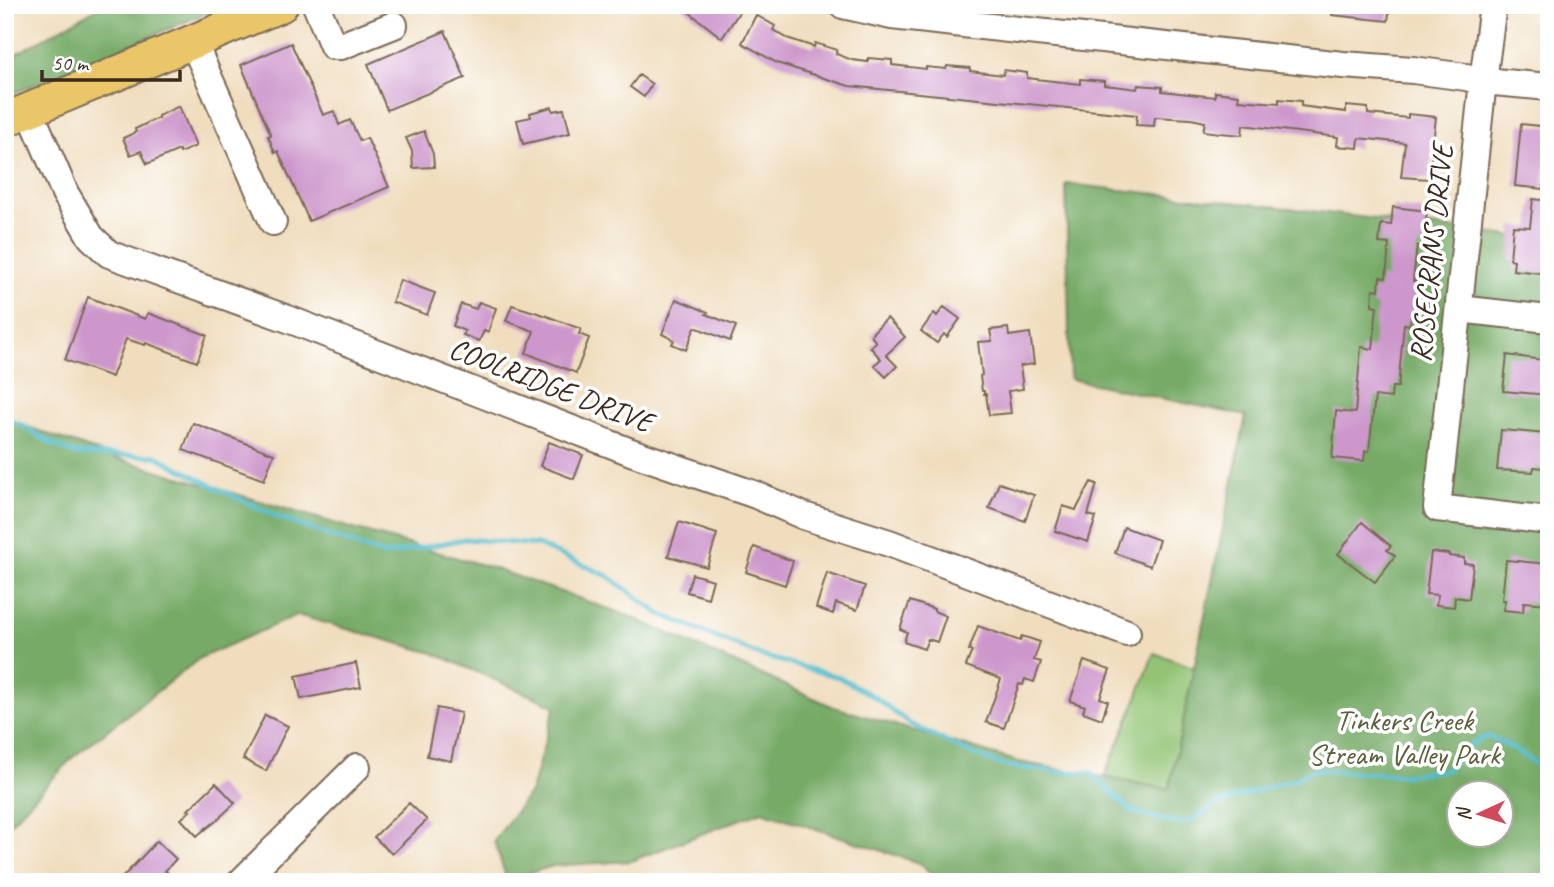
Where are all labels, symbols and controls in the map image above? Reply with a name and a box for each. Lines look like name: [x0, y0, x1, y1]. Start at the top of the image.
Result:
scale bar: [42, 38, 180, 82]
text: 50 m: [52, 50, 90, 76]
street label: ROSECRANS DRIVE: [1401, 139, 1462, 364]
street label: COOLRIDGE DRIVE: [444, 329, 661, 442]
park label: Tinkers Creek Stream Valley Park: [1308, 701, 1502, 773]
north arrow: [1446, 778, 1516, 848]
text: N: [1451, 805, 1476, 822]

